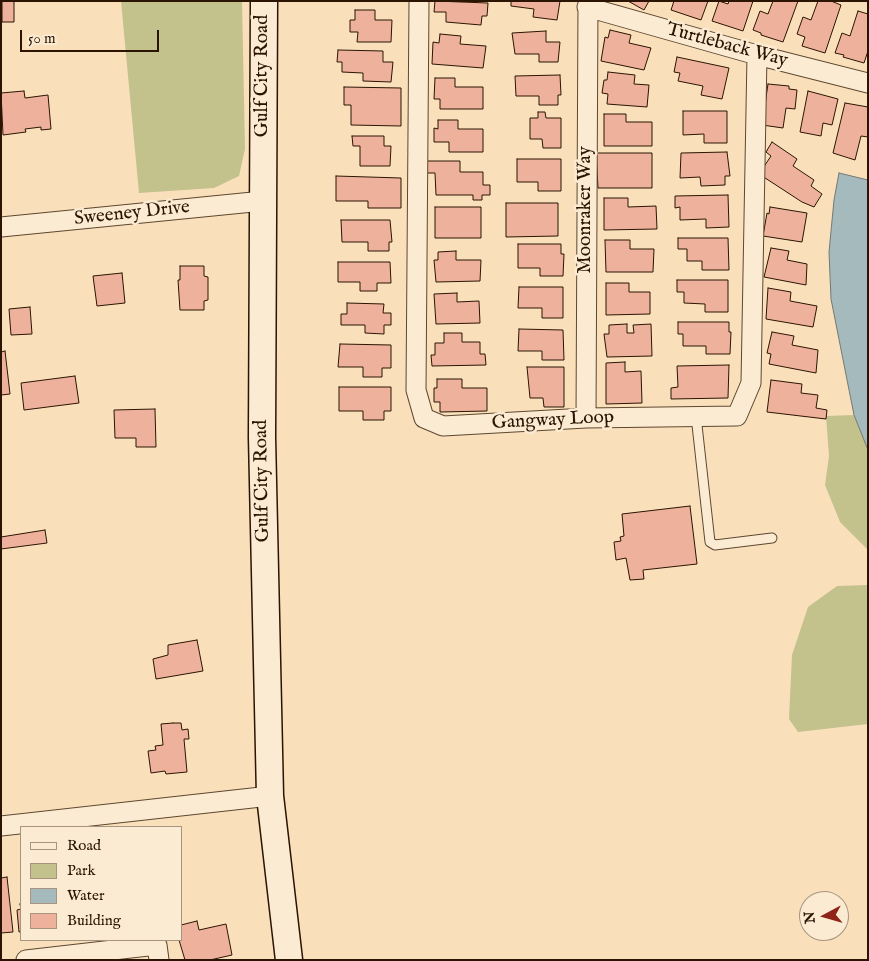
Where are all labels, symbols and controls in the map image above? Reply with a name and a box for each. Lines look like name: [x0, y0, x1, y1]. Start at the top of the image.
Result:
street label: Gulf City Road: [252, 15, 274, 137]
street label: Turtleback Way: [664, 19, 790, 73]
scale bar: [22, 20, 161, 52]
text: 50 m: [28, 29, 56, 48]
street label: Moonraker Way: [575, 146, 597, 274]
street label: Sweeney Drive: [73, 197, 191, 231]
street label: Gangway Loop: [491, 406, 615, 436]
street label: Gulf City Road: [251, 419, 275, 543]
legend: [20, 826, 182, 941]
text: Road: [67, 836, 101, 855]
text: Park: [67, 861, 96, 880]
text: Water: [67, 886, 104, 905]
north arrow: [799, 891, 849, 941]
text: N: [800, 910, 820, 924]
text: Building: [67, 911, 121, 930]

